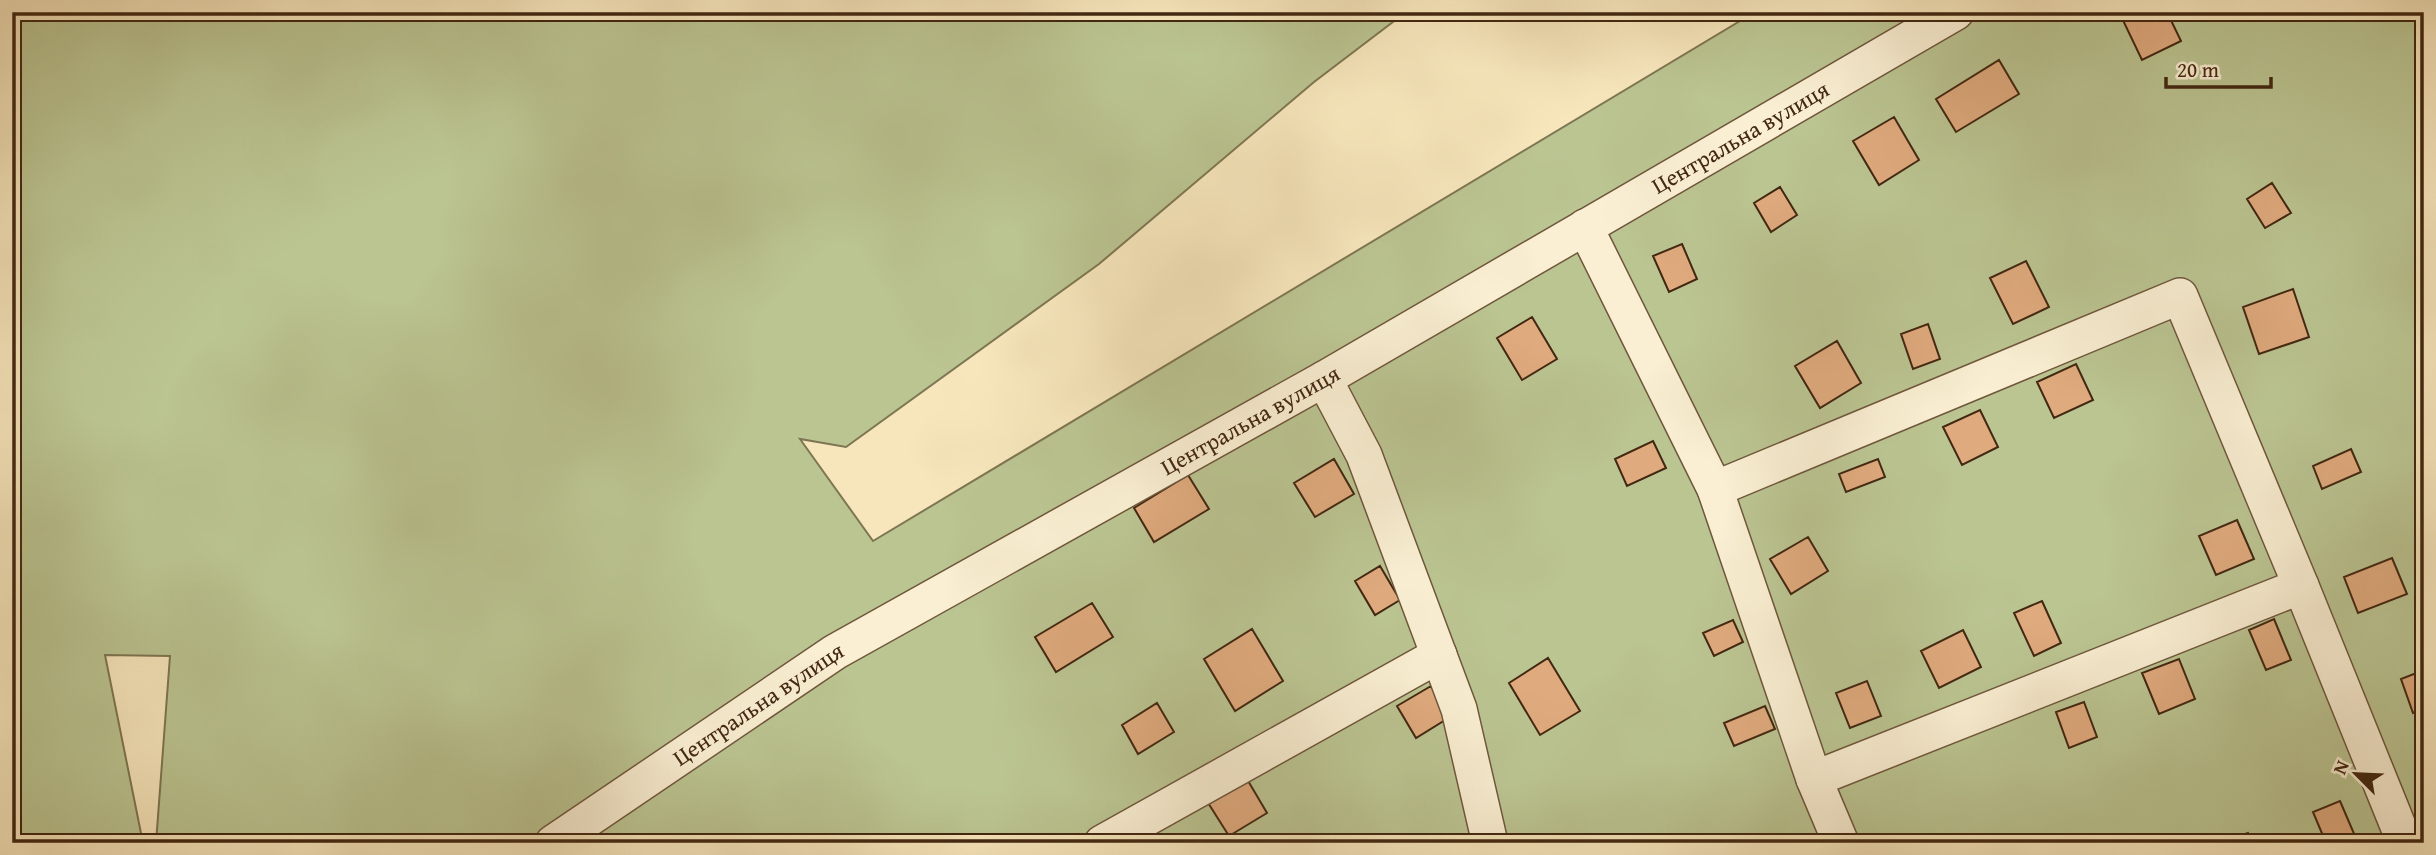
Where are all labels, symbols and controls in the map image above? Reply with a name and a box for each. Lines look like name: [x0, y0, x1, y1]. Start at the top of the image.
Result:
scale bar: [2166, 46, 2272, 90]
text: 20 m: [2177, 54, 2219, 85]
street label: Центральна вулиця: [1645, 72, 1835, 201]
street label: Центральна вулиця: [1154, 356, 1346, 483]
street label: Центральна вулиця: [666, 633, 850, 773]
north arrow: [2320, 740, 2390, 810]
text: N: [2325, 755, 2356, 779]

